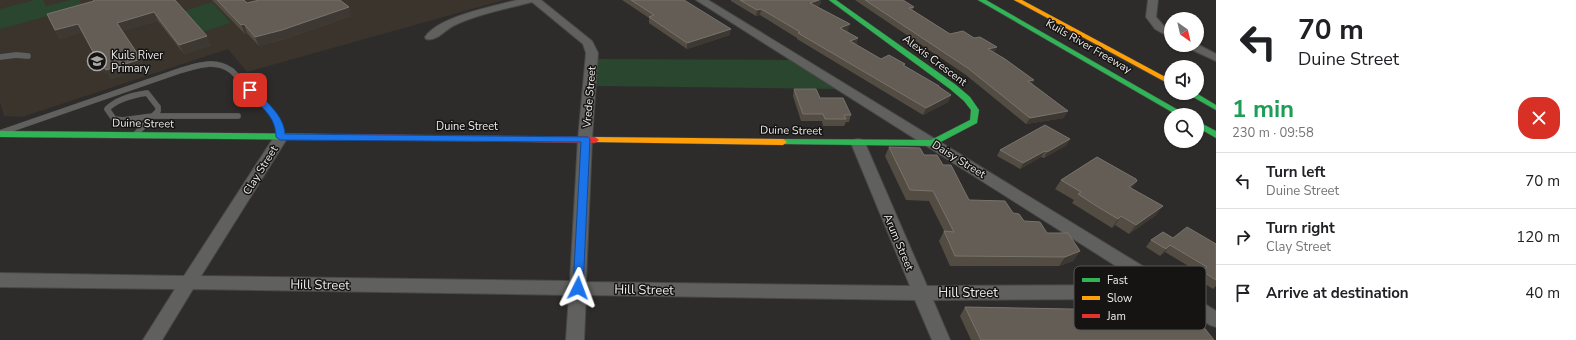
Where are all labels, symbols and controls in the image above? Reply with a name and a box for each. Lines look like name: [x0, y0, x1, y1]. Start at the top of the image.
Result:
text: 70 m: [1298, 11, 1364, 49]
north arrow: [1164, 12, 1204, 52]
map controls: [1164, 12, 1204, 148]
street label: Kuils River Freeway: [1043, 16, 1135, 77]
icon: left: [1232, 16, 1284, 68]
street label: Alexis Crescent: [900, 31, 970, 90]
text: Duine Street: [1298, 47, 1399, 71]
place label: Kuils River Primary: [111, 48, 163, 76]
school or university icon: Kuils River Primary: [86, 50, 108, 72]
button: sound: [1164, 60, 1204, 100]
street label: Vrede Street: [579, 65, 600, 129]
pin: [233, 73, 267, 107]
icon: arrive: [239, 79, 261, 101]
text: 1 min: [1232, 93, 1294, 125]
button: close: [1518, 97, 1560, 139]
button: search: [1164, 108, 1204, 148]
street label: Duine Street: [112, 115, 174, 132]
street label: Duine Street: [436, 119, 498, 134]
street label: Duine Street: [760, 122, 822, 139]
text: 230 m · 09:58: [1232, 124, 1314, 142]
street label: Daisy Street: [929, 137, 988, 182]
street label: Clay Street: [240, 143, 281, 198]
text: Turn left: [1266, 162, 1325, 182]
icon: left: [1232, 170, 1254, 192]
text: 70 m: [1525, 171, 1560, 191]
text: Duine Street: [1266, 182, 1339, 200]
street label: Arum Street: [880, 211, 917, 273]
text: Turn right: [1266, 218, 1335, 238]
icon: right: [1232, 226, 1254, 248]
text: 120 m: [1516, 227, 1560, 247]
text: Clay Street: [1266, 238, 1331, 256]
legend: [1074, 266, 1206, 330]
position arrow: [557, 267, 599, 309]
text: Fast: [1107, 273, 1128, 288]
street label: Hill Street: [290, 275, 350, 295]
street label: Hill Street: [614, 280, 674, 300]
icon: arrive: [1232, 282, 1254, 304]
text: Arrive at destination: [1266, 283, 1409, 303]
text: 40 m: [1525, 283, 1560, 303]
street label: Hill Street: [938, 284, 998, 302]
text: Slow: [1107, 291, 1132, 306]
text: Jam: [1106, 309, 1126, 324]

